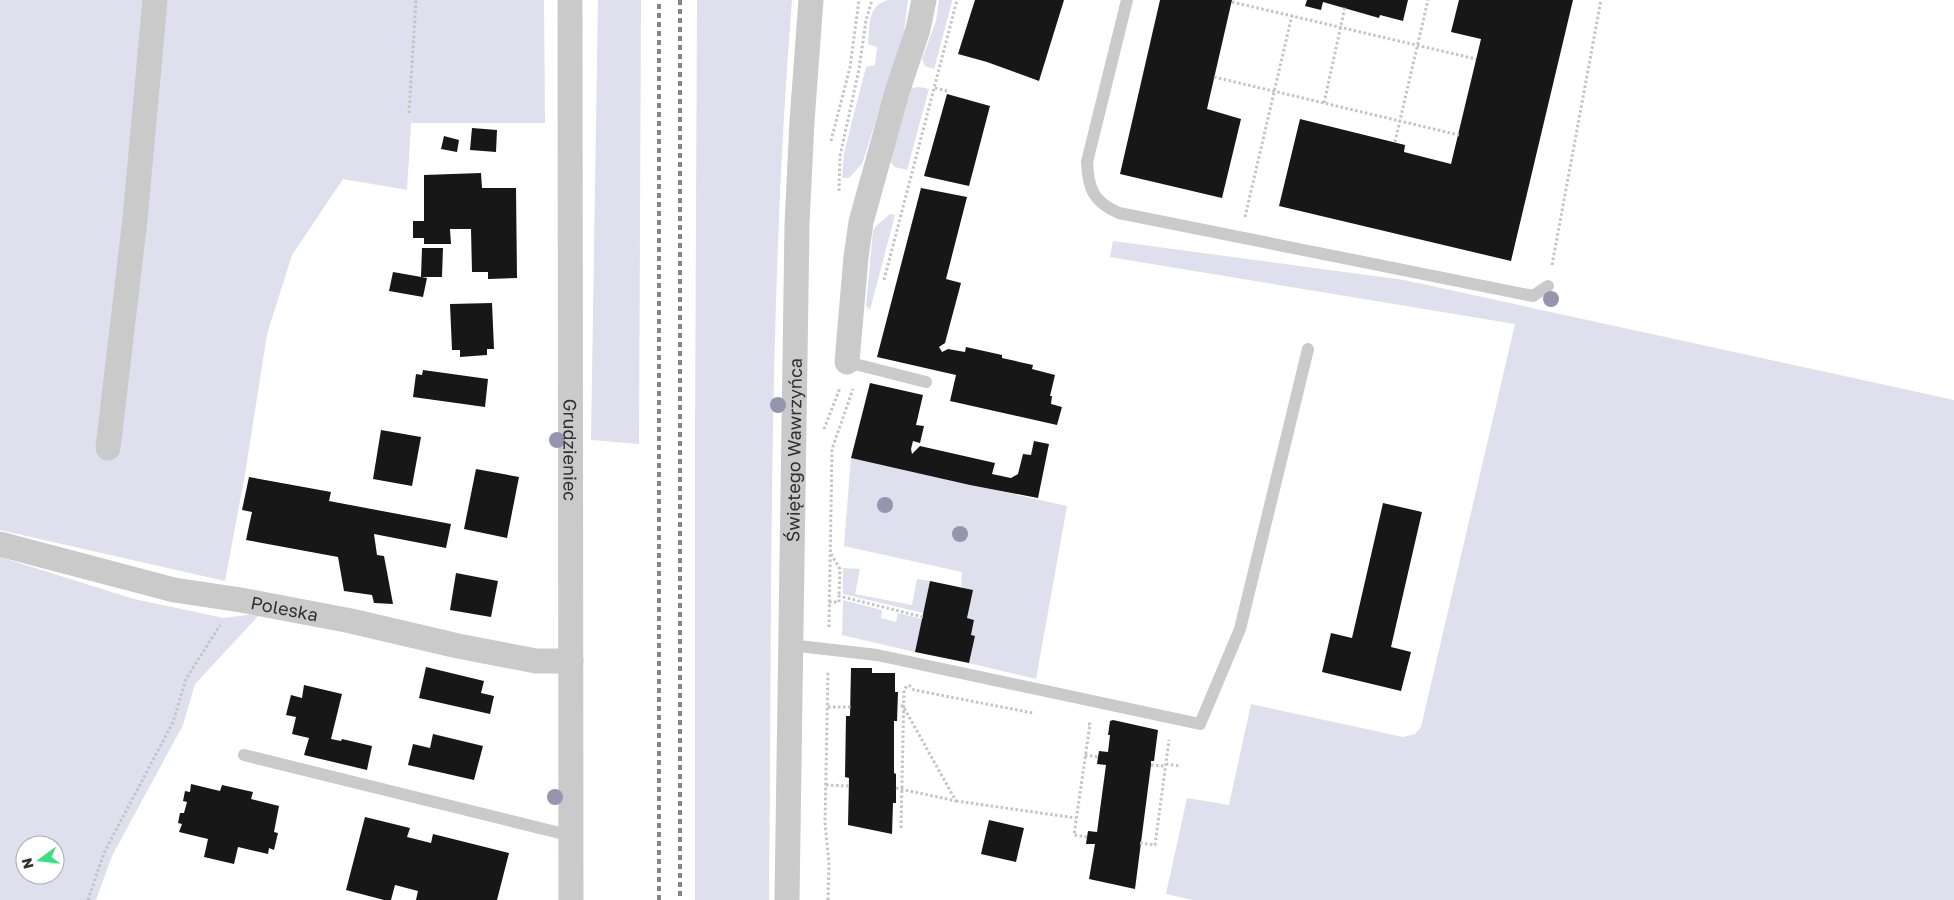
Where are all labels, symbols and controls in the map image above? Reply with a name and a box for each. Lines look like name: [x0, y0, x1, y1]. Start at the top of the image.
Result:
street label: Świętego Wawrzyńca: [781, 358, 806, 542]
street label: Grudzieniec: [559, 399, 582, 501]
street label: Poleska: [249, 591, 320, 626]
north arrow: [15, 835, 65, 885]
text: N: [17, 856, 37, 871]

